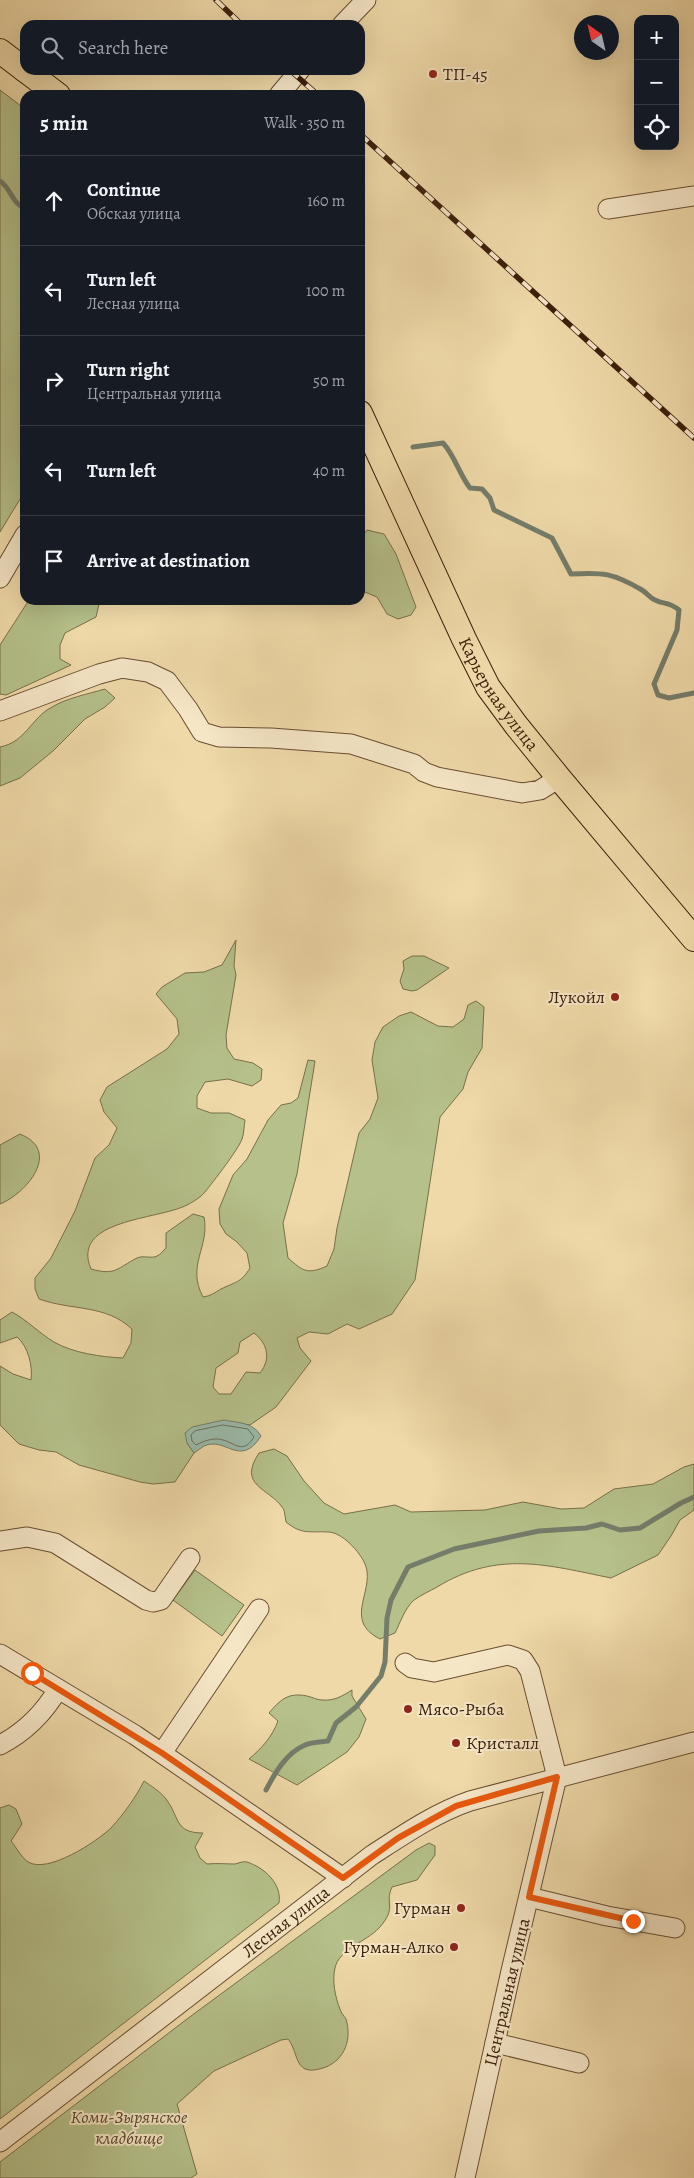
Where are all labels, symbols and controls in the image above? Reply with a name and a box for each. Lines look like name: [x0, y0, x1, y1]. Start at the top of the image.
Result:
north arrow: [574, 15, 619, 60]
map controls: [634, 15, 679, 150]
button: +: [634, 15, 679, 60]
search box: [20, 20, 365, 75]
icon: search: [38, 34, 66, 62]
text: Search here: [78, 35, 168, 61]
button: −: [634, 60, 679, 105]
place label: ТП-45: [443, 62, 488, 86]
marker: ТП-45: [427, 68, 439, 80]
button: locate: [634, 105, 679, 150]
text: 5 min: [40, 109, 88, 137]
text: Walk · 350 m: [264, 112, 345, 134]
text: Continue: [87, 177, 161, 203]
icon: ahead: [40, 187, 68, 215]
text: 160 m: [307, 190, 345, 212]
text: Обская улица: [87, 203, 181, 225]
text: Turn left: [87, 267, 156, 293]
icon: left: [40, 277, 68, 305]
text: 100 m: [306, 280, 345, 302]
text: Лесная улица: [87, 293, 180, 315]
text: Turn right: [87, 357, 169, 383]
icon: right: [40, 367, 68, 395]
text: 50 m: [313, 370, 345, 392]
text: Центральная улица: [87, 383, 221, 405]
icon: left: [40, 457, 68, 485]
text: Turn left: [87, 458, 156, 484]
text: 40 m: [313, 460, 345, 482]
icon: arrive: [40, 547, 68, 575]
text: Arrive at destination: [87, 548, 250, 574]
street label: Карьерная улица: [453, 633, 545, 757]
place label: Лукойл: [548, 985, 605, 1009]
marker: Лукойл: [609, 991, 621, 1003]
route start: [21, 1662, 44, 1685]
place label: Мясо-Рыба: [418, 1697, 505, 1721]
marker: Мясо-Рыба: [402, 1703, 414, 1715]
place label: Кристалл: [466, 1731, 539, 1755]
marker: Кристалл: [450, 1737, 462, 1749]
street label: Лесная улица: [237, 1880, 335, 1963]
place label: Гурман: [394, 1896, 451, 1920]
marker: Гурман: [455, 1902, 467, 1914]
route end: [622, 1910, 645, 1933]
street label: Центральная улица: [478, 1915, 536, 2068]
place label: Гурман-Алко: [343, 1935, 444, 1959]
marker: Гурман-Алко: [448, 1941, 460, 1953]
park label: Коми-Зырянское кладбище: [71, 2105, 188, 2150]

